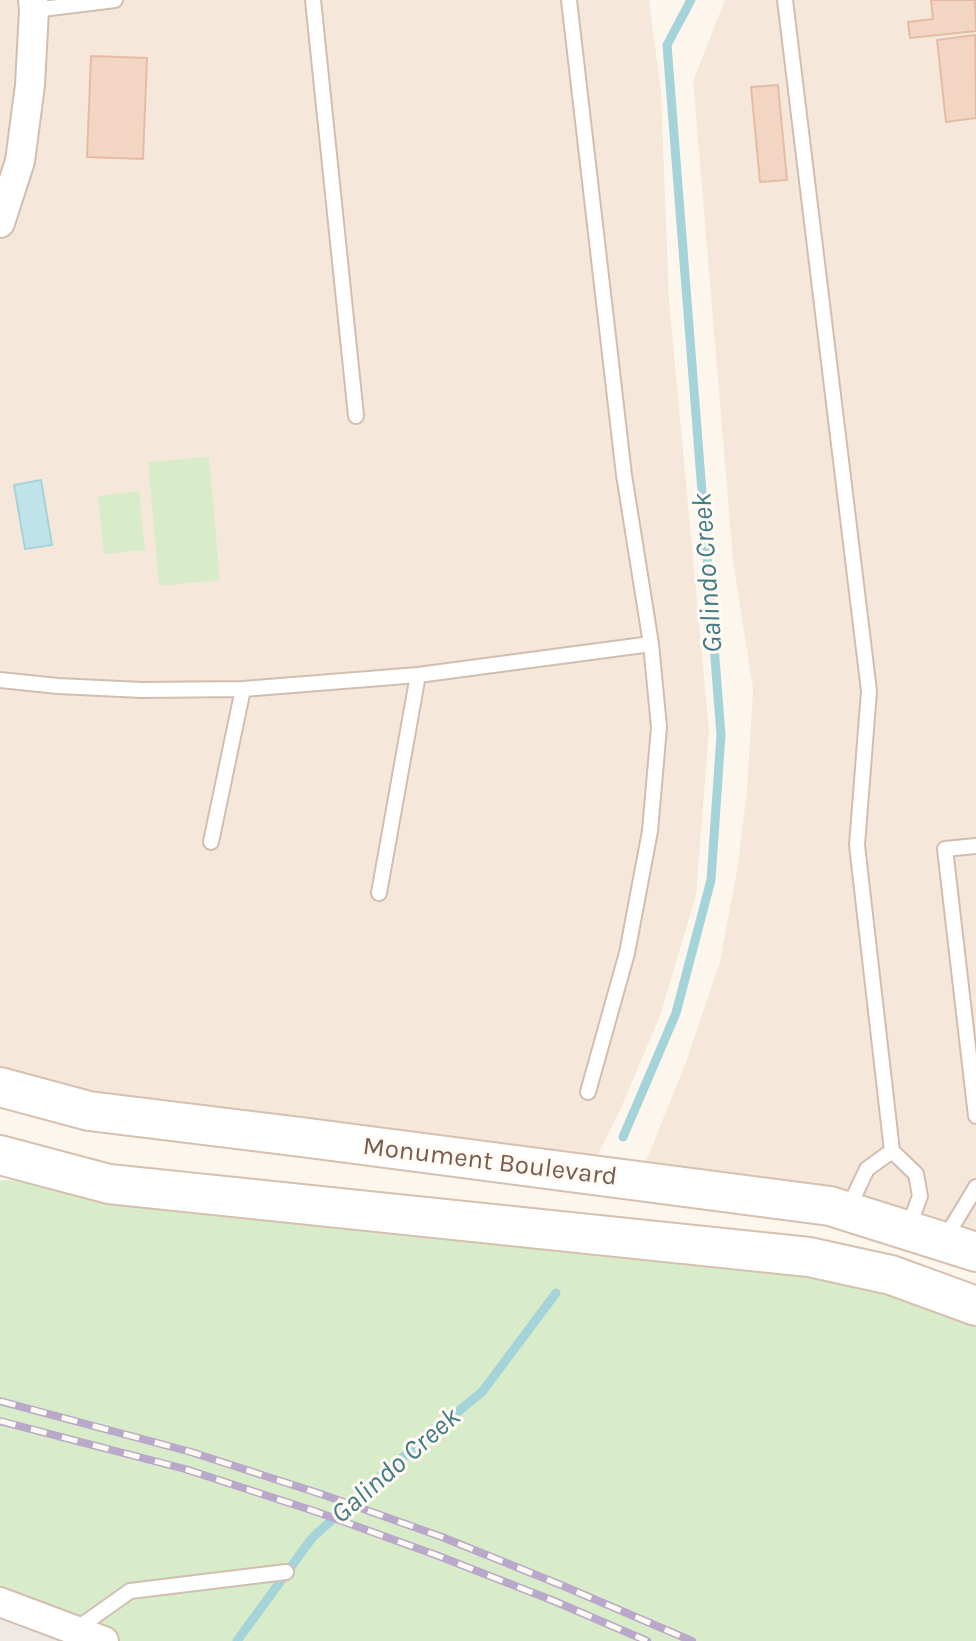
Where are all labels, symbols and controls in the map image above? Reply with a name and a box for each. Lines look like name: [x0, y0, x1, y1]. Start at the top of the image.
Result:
water label: Galindo Creek: [686, 492, 730, 654]
street label: Monument Boulevard: [361, 1131, 619, 1193]
water label: Galindo Creek: [325, 1401, 467, 1531]

